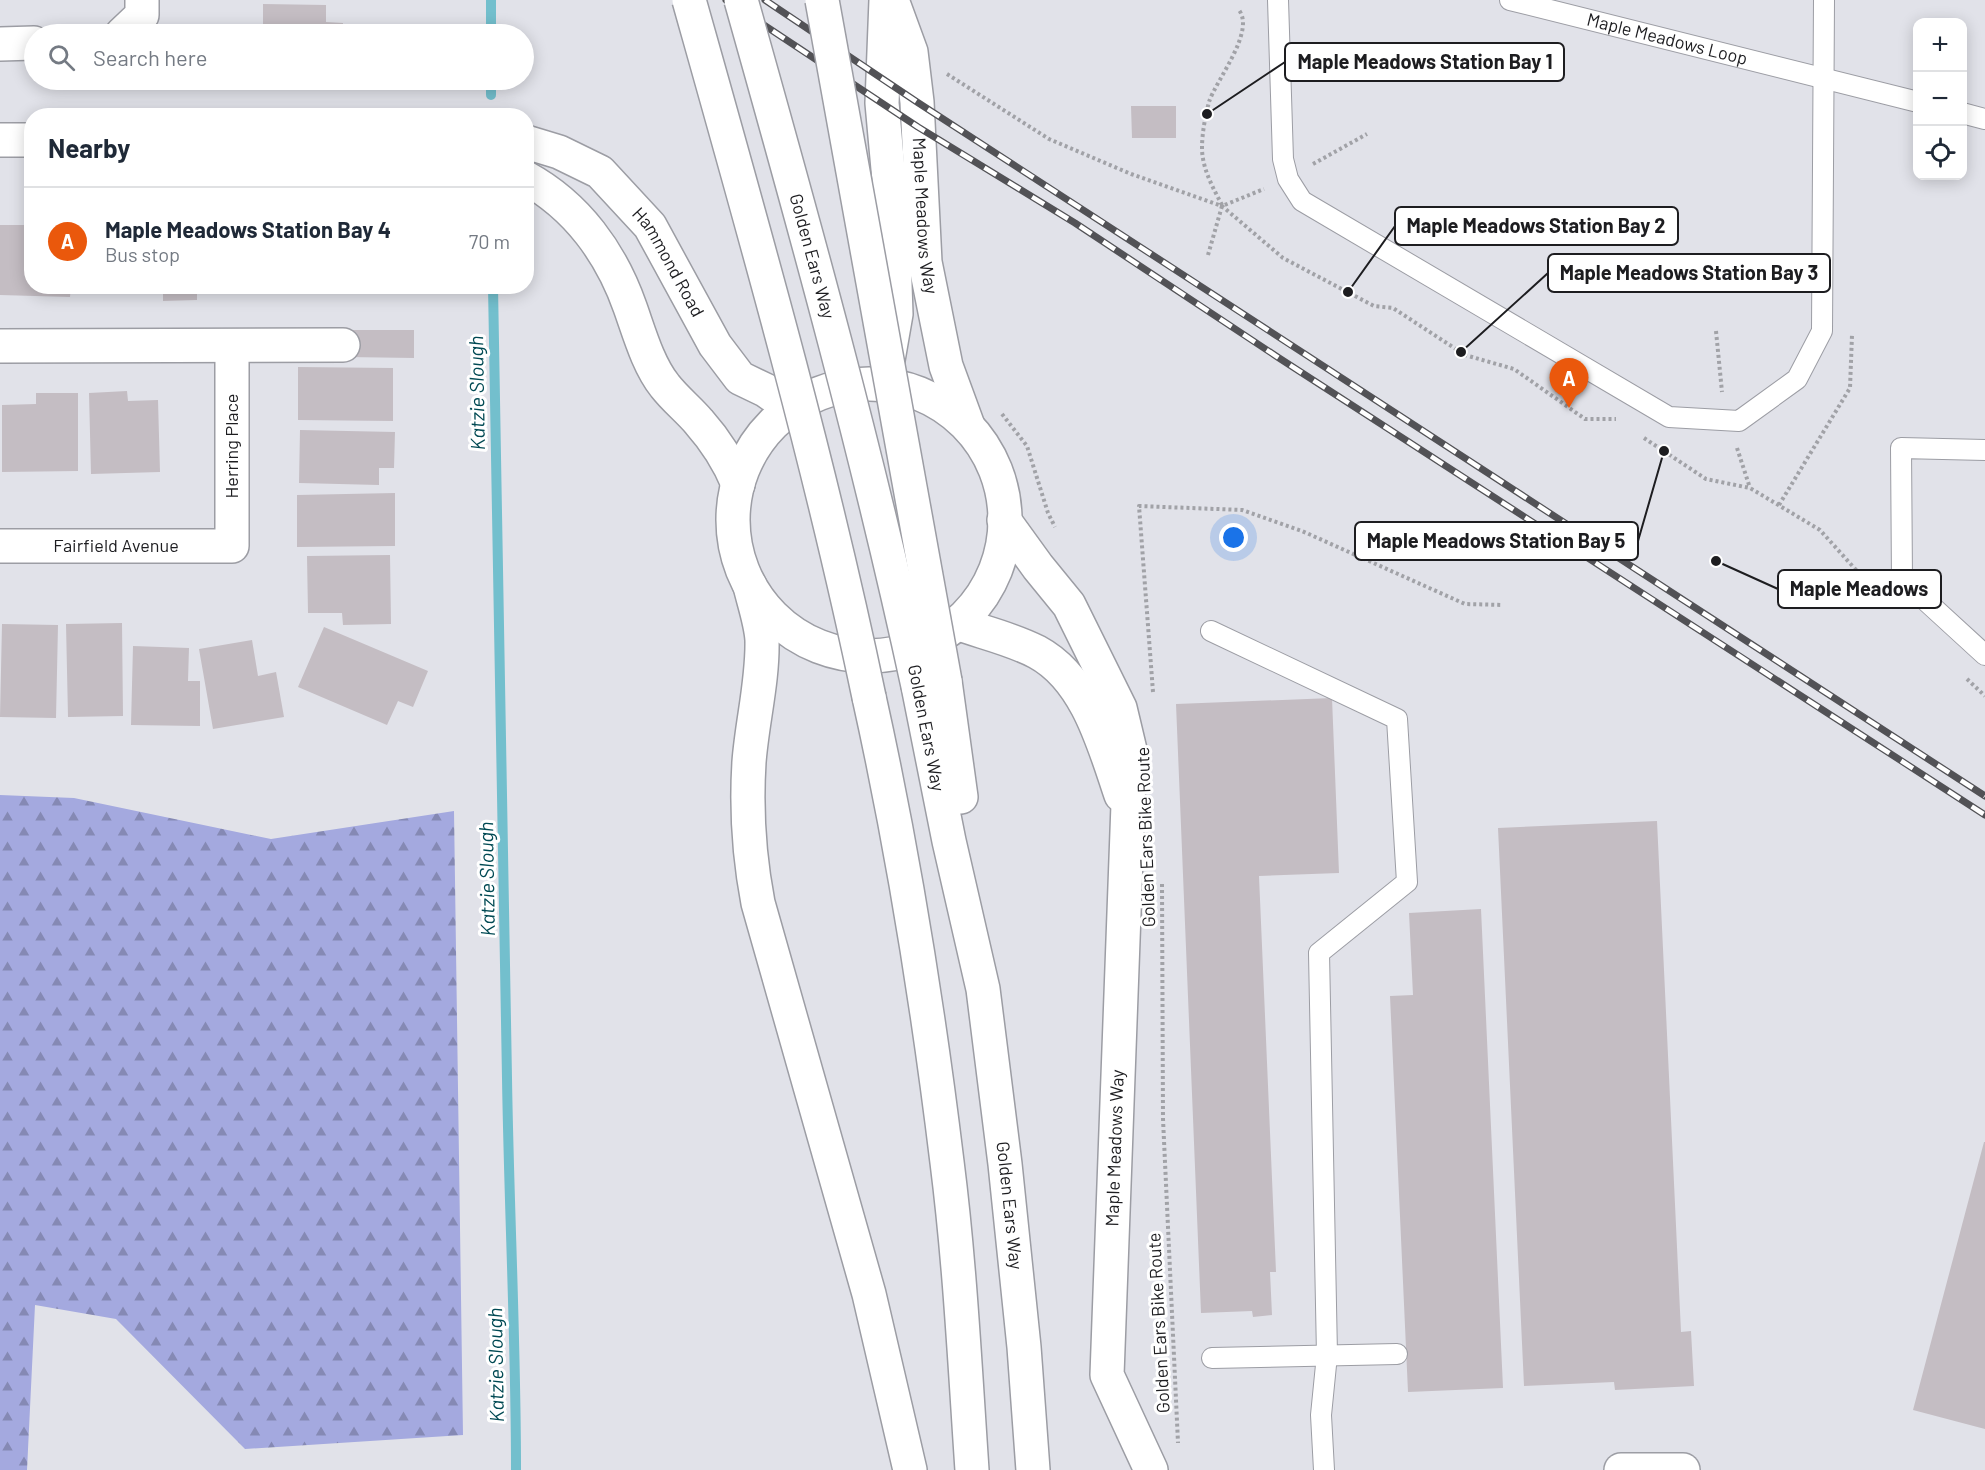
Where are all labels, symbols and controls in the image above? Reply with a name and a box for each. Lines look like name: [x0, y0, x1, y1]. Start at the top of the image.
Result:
street label: Maple Meadows Loop: [1585, 8, 1750, 69]
map controls: [1913, 18, 1967, 180]
button: +: [1913, 18, 1967, 72]
search box: [24, 24, 534, 90]
icon: search: [45, 41, 78, 74]
callout: Maple Meadows Station Bay 1: [1285, 43, 1564, 81]
text: Search here: [93, 44, 207, 70]
text: Maple Meadows Station Bay 1: [1298, 49, 1552, 73]
button: −: [1913, 72, 1967, 126]
button: locate: [1913, 126, 1967, 180]
text: Nearby: [48, 132, 130, 163]
street label: Maple Meadows Way: [909, 137, 943, 296]
street label: Golden Ears Way: [785, 191, 840, 321]
street label: Hammond Road: [628, 202, 709, 320]
callout: Maple Meadows Station Bay 2: [1395, 207, 1678, 245]
text: Maple Meadows Station Bay 2: [1406, 213, 1666, 237]
text: Maple Meadows Station Bay 4: [105, 216, 391, 242]
text: A: [61, 229, 74, 253]
text: 70 m: [469, 229, 510, 253]
text: Bus stop: [105, 242, 180, 266]
callout: Maple Meadows Station Bay 3: [1548, 254, 1830, 292]
text: Maple Meadows Station Bay 3: [1560, 260, 1818, 284]
water label: Katzie Slough: [463, 335, 489, 451]
pin: A: [1550, 358, 1588, 408]
street label: Herring Place: [220, 394, 242, 498]
callout: Maple Meadows Station Bay 5: [1355, 522, 1638, 560]
your location: [1219, 523, 1248, 552]
text: Maple Meadows Station Bay 5: [1367, 528, 1626, 552]
street label: Fairfield Avenue: [53, 534, 179, 556]
callout: Maple Meadows: [1778, 570, 1941, 608]
text: Maple Meadows: [1790, 576, 1928, 600]
street label: Golden Ears Way: [904, 662, 950, 793]
street label: Golden Ears Bike Route: [1131, 746, 1159, 928]
water label: Katzie Slough: [473, 821, 499, 937]
street label: Maple Meadows Way: [1100, 1069, 1128, 1227]
street label: Golden Ears Way: [992, 1140, 1028, 1271]
street label: Golden Ears Bike Route: [1142, 1232, 1174, 1414]
water label: Katzie Slough: [482, 1307, 508, 1423]

